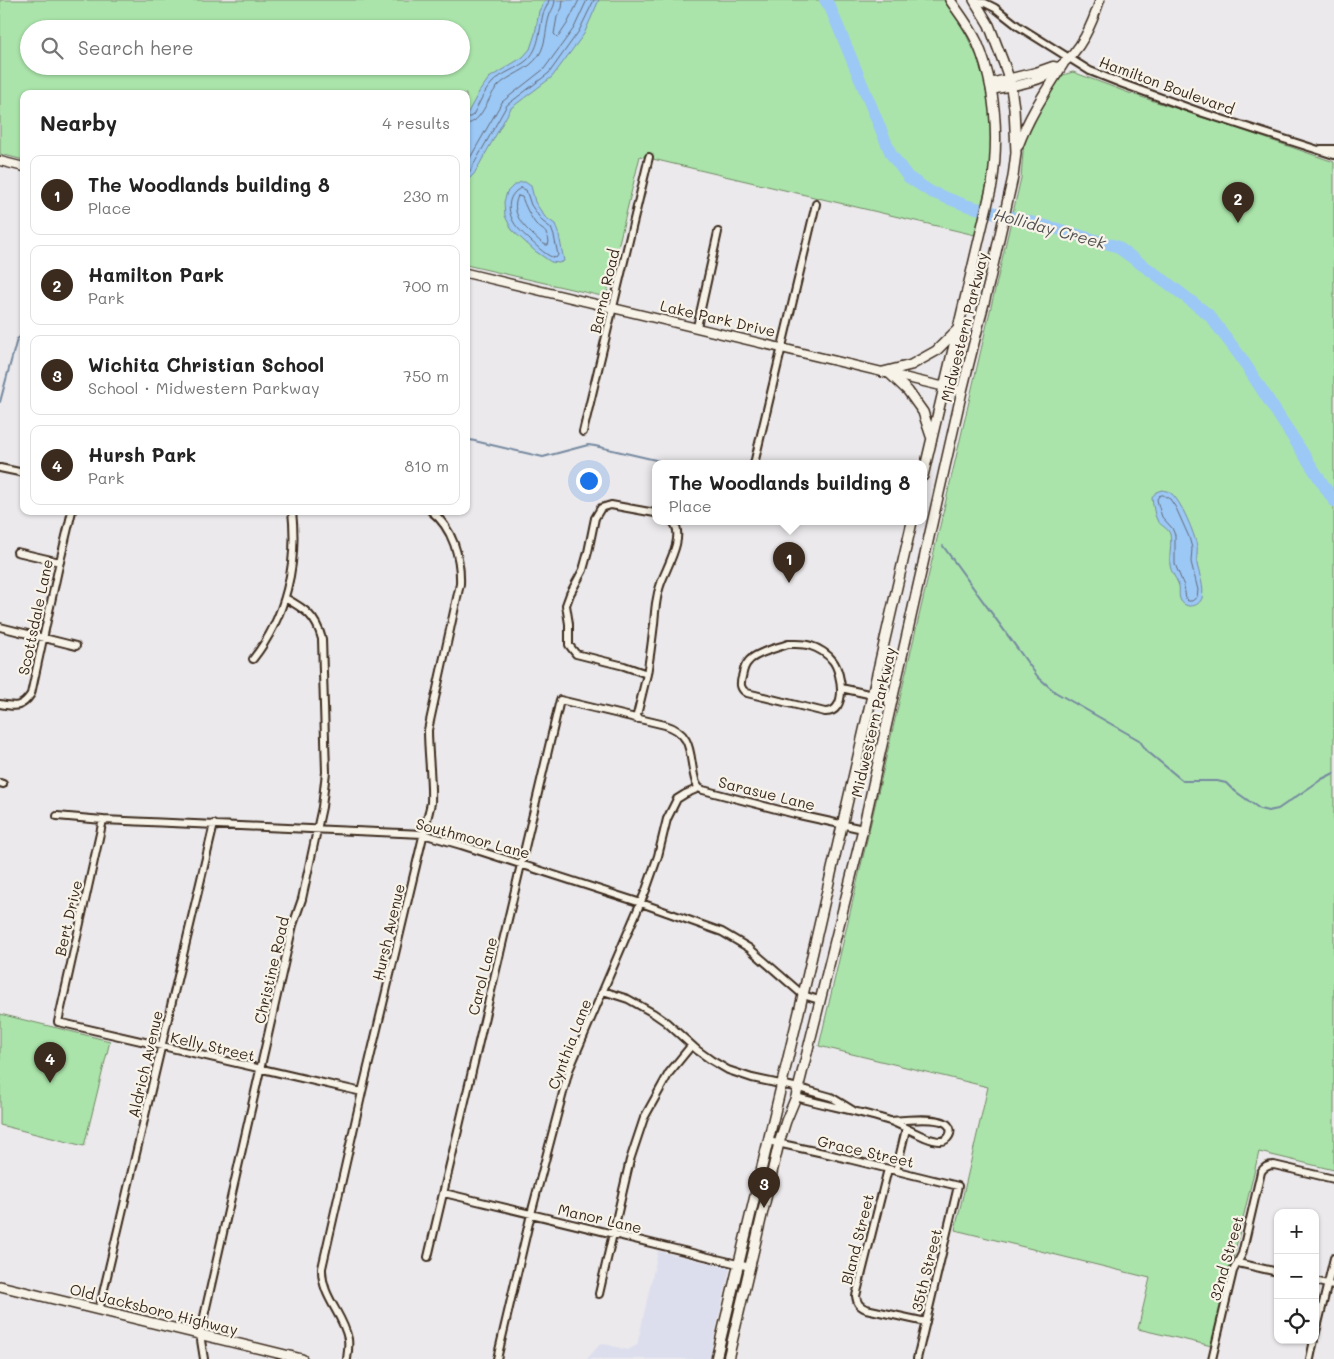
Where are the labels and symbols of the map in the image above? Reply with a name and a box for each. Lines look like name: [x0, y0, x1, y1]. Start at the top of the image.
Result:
street label: Hamilton Boulevard: [1097, 51, 1237, 119]
pin: 2: [1222, 182, 1254, 223]
water label: Holliday Creek: [992, 203, 1109, 253]
street label: Barna Road: [585, 247, 623, 335]
street label: Midwestern Parkway: [936, 250, 992, 404]
street label: Lake Park Drive: [658, 295, 778, 341]
your location: [576, 468, 602, 494]
pin: 1: [773, 542, 805, 583]
street label: Scottsdale Lane: [13, 557, 57, 677]
street label: Midwestern Parkway: [846, 645, 900, 799]
street label: Sarasue Lane: [717, 771, 817, 815]
street label: Southmoor Lane: [414, 813, 532, 863]
street label: Bert Drive: [50, 878, 86, 958]
street label: Hursh Avenue: [367, 882, 409, 982]
street label: Christine Road: [249, 914, 293, 1026]
street label: Carol Lane: [463, 935, 501, 1017]
street label: Cynthia Lane: [543, 996, 595, 1092]
street label: Aldrich Avenue: [123, 1008, 167, 1120]
street label: Kelly Street: [169, 1027, 257, 1065]
pin: 4: [34, 1042, 66, 1083]
street label: Grace Street: [816, 1130, 916, 1172]
pin: 3: [748, 1167, 780, 1208]
street label: Bland Street: [836, 1192, 878, 1286]
street label: Manor Lane: [556, 1199, 644, 1237]
street label: 32nd Street: [1204, 1213, 1248, 1303]
street label: 35th Street: [906, 1226, 946, 1314]
street label: Old Jacksboro Highway: [68, 1278, 240, 1340]

